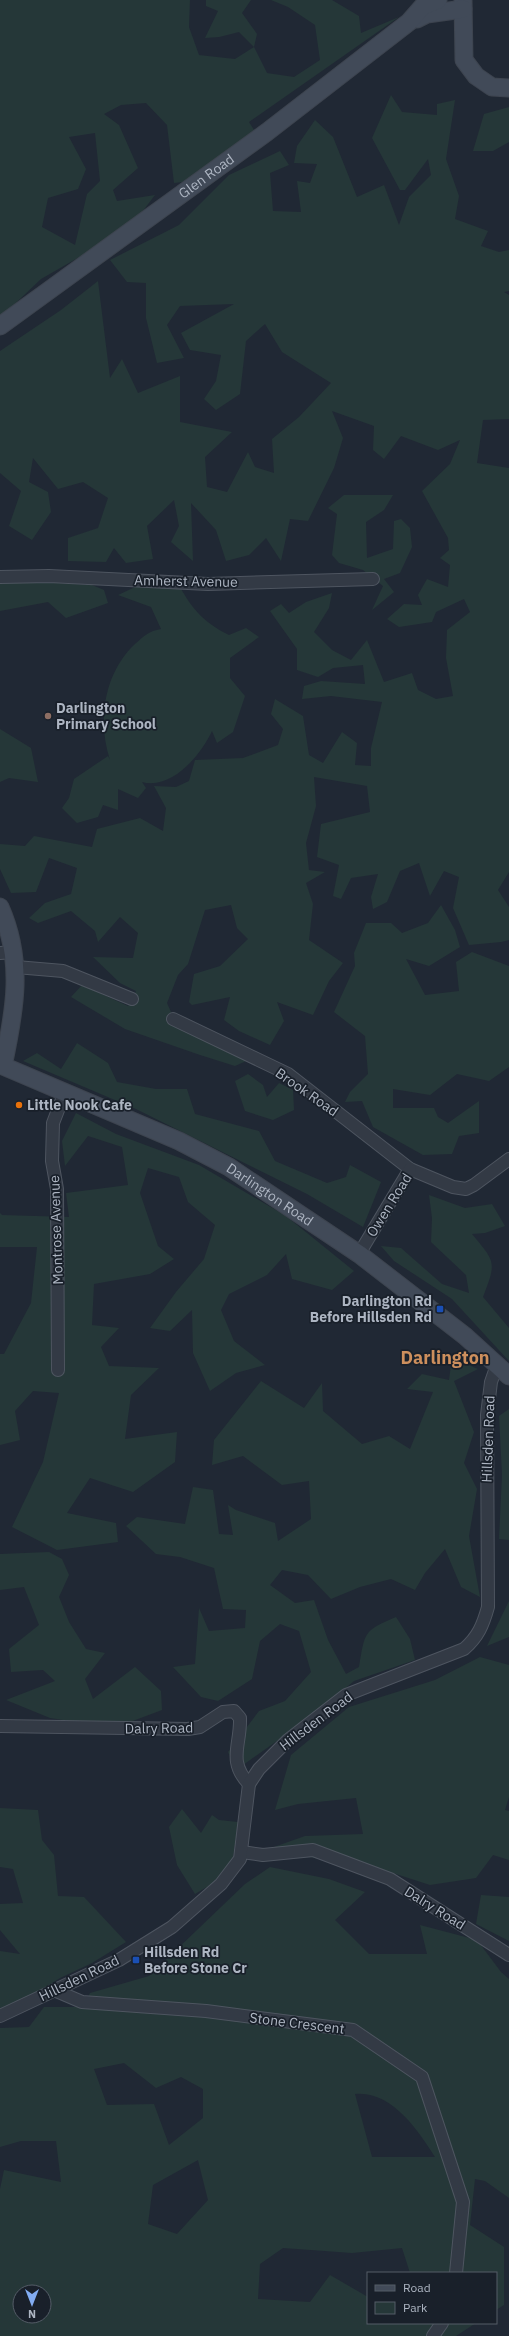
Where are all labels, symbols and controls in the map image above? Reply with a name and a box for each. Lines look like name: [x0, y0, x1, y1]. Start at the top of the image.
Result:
street label: Glen Road: [175, 150, 238, 202]
street label: Amherst Avenue: [134, 571, 238, 591]
place label: Darlington Primary School: [56, 699, 156, 733]
marker: Darlington Primary School: [43, 711, 53, 721]
street label: Brook Road: [272, 1064, 342, 1120]
place label: Little Nook Cafe: [27, 1096, 132, 1114]
marker: Little Nook Cafe: [14, 1100, 24, 1110]
street label: Darlington Road: [223, 1159, 317, 1230]
street label: Owen Road: [362, 1170, 416, 1240]
street label: Montrose Avenue: [45, 1175, 67, 1285]
place label: Darlington Rd Before Hillsden Rd: [310, 1292, 432, 1326]
marker: Darlington Rd Before Hillsden Rd: [435, 1304, 445, 1314]
district label: Darlington: [400, 1346, 490, 1369]
street label: Hillsden Road: [477, 1395, 499, 1483]
street label: Hillsden Road: [276, 1688, 356, 1754]
street label: Dalry Road: [125, 1718, 193, 1738]
street label: Dalry Road: [401, 1882, 469, 1934]
place label: Hillsden Rd Before Stone Cr: [144, 1943, 247, 1977]
street label: Hillsden Road: [36, 1951, 122, 2005]
marker: Hillsden Rd Before Stone Cr: [131, 1955, 141, 1965]
street label: Stone Crescent: [248, 2008, 346, 2038]
legend: [367, 2272, 497, 2324]
text: Road: [403, 2280, 431, 2295]
north arrow: [12, 2284, 52, 2324]
text: Park: [403, 2300, 428, 2315]
text: N: [28, 2307, 36, 2321]

